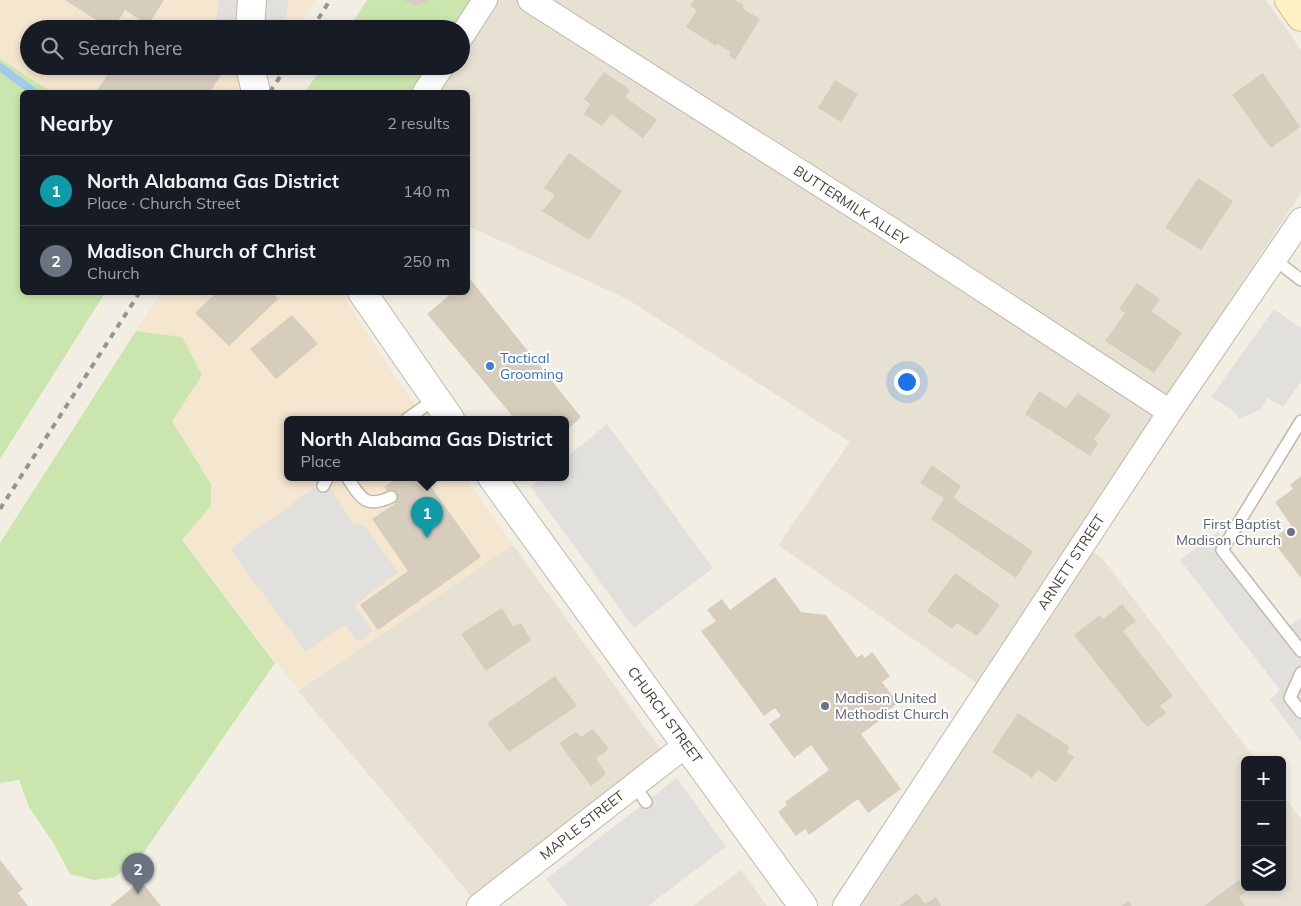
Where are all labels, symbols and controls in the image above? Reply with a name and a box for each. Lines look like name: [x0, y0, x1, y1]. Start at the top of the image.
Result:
search box: [20, 20, 470, 75]
icon: search: [38, 34, 66, 62]
text: Search here: [78, 36, 182, 60]
text: Nearby: [40, 110, 113, 136]
text: 2 results: [387, 113, 450, 133]
street label: BUTTERMILK ALLEY: [790, 161, 912, 249]
text: North Alabama Gas District: [87, 169, 339, 193]
text: 1: [51, 181, 61, 201]
text: 140 m: [403, 181, 450, 201]
text: Place · Church Street: [87, 193, 240, 213]
text: Madison Church of Christ: [87, 239, 316, 263]
text: 2: [51, 251, 61, 271]
text: 250 m: [403, 251, 450, 271]
text: Church: [87, 263, 140, 283]
place label: Tactical Grooming: [500, 349, 563, 383]
marker: Tactical Grooming: [484, 360, 496, 372]
your location: [894, 369, 920, 395]
popup: [284, 416, 569, 481]
text: North Alabama Gas District: [301, 427, 552, 451]
text: Place: [301, 451, 341, 471]
pin: 1: [411, 497, 443, 538]
street label: ARNETT STREET: [1033, 510, 1109, 613]
place label: First Baptist Madison Church: [1176, 515, 1281, 549]
marker: First Baptist Madison Church: [1285, 526, 1297, 538]
street label: CHURCH STREET: [624, 663, 707, 767]
place label: Madison United Methodist Church: [835, 689, 949, 723]
marker: Madison United Methodist Church: [819, 700, 831, 712]
map controls: [1241, 756, 1286, 891]
button: +: [1241, 756, 1286, 801]
street label: MAPLE STREET: [536, 786, 628, 864]
button: −: [1241, 801, 1286, 846]
button: layers: [1241, 846, 1286, 891]
pin: 2: [122, 853, 154, 894]

